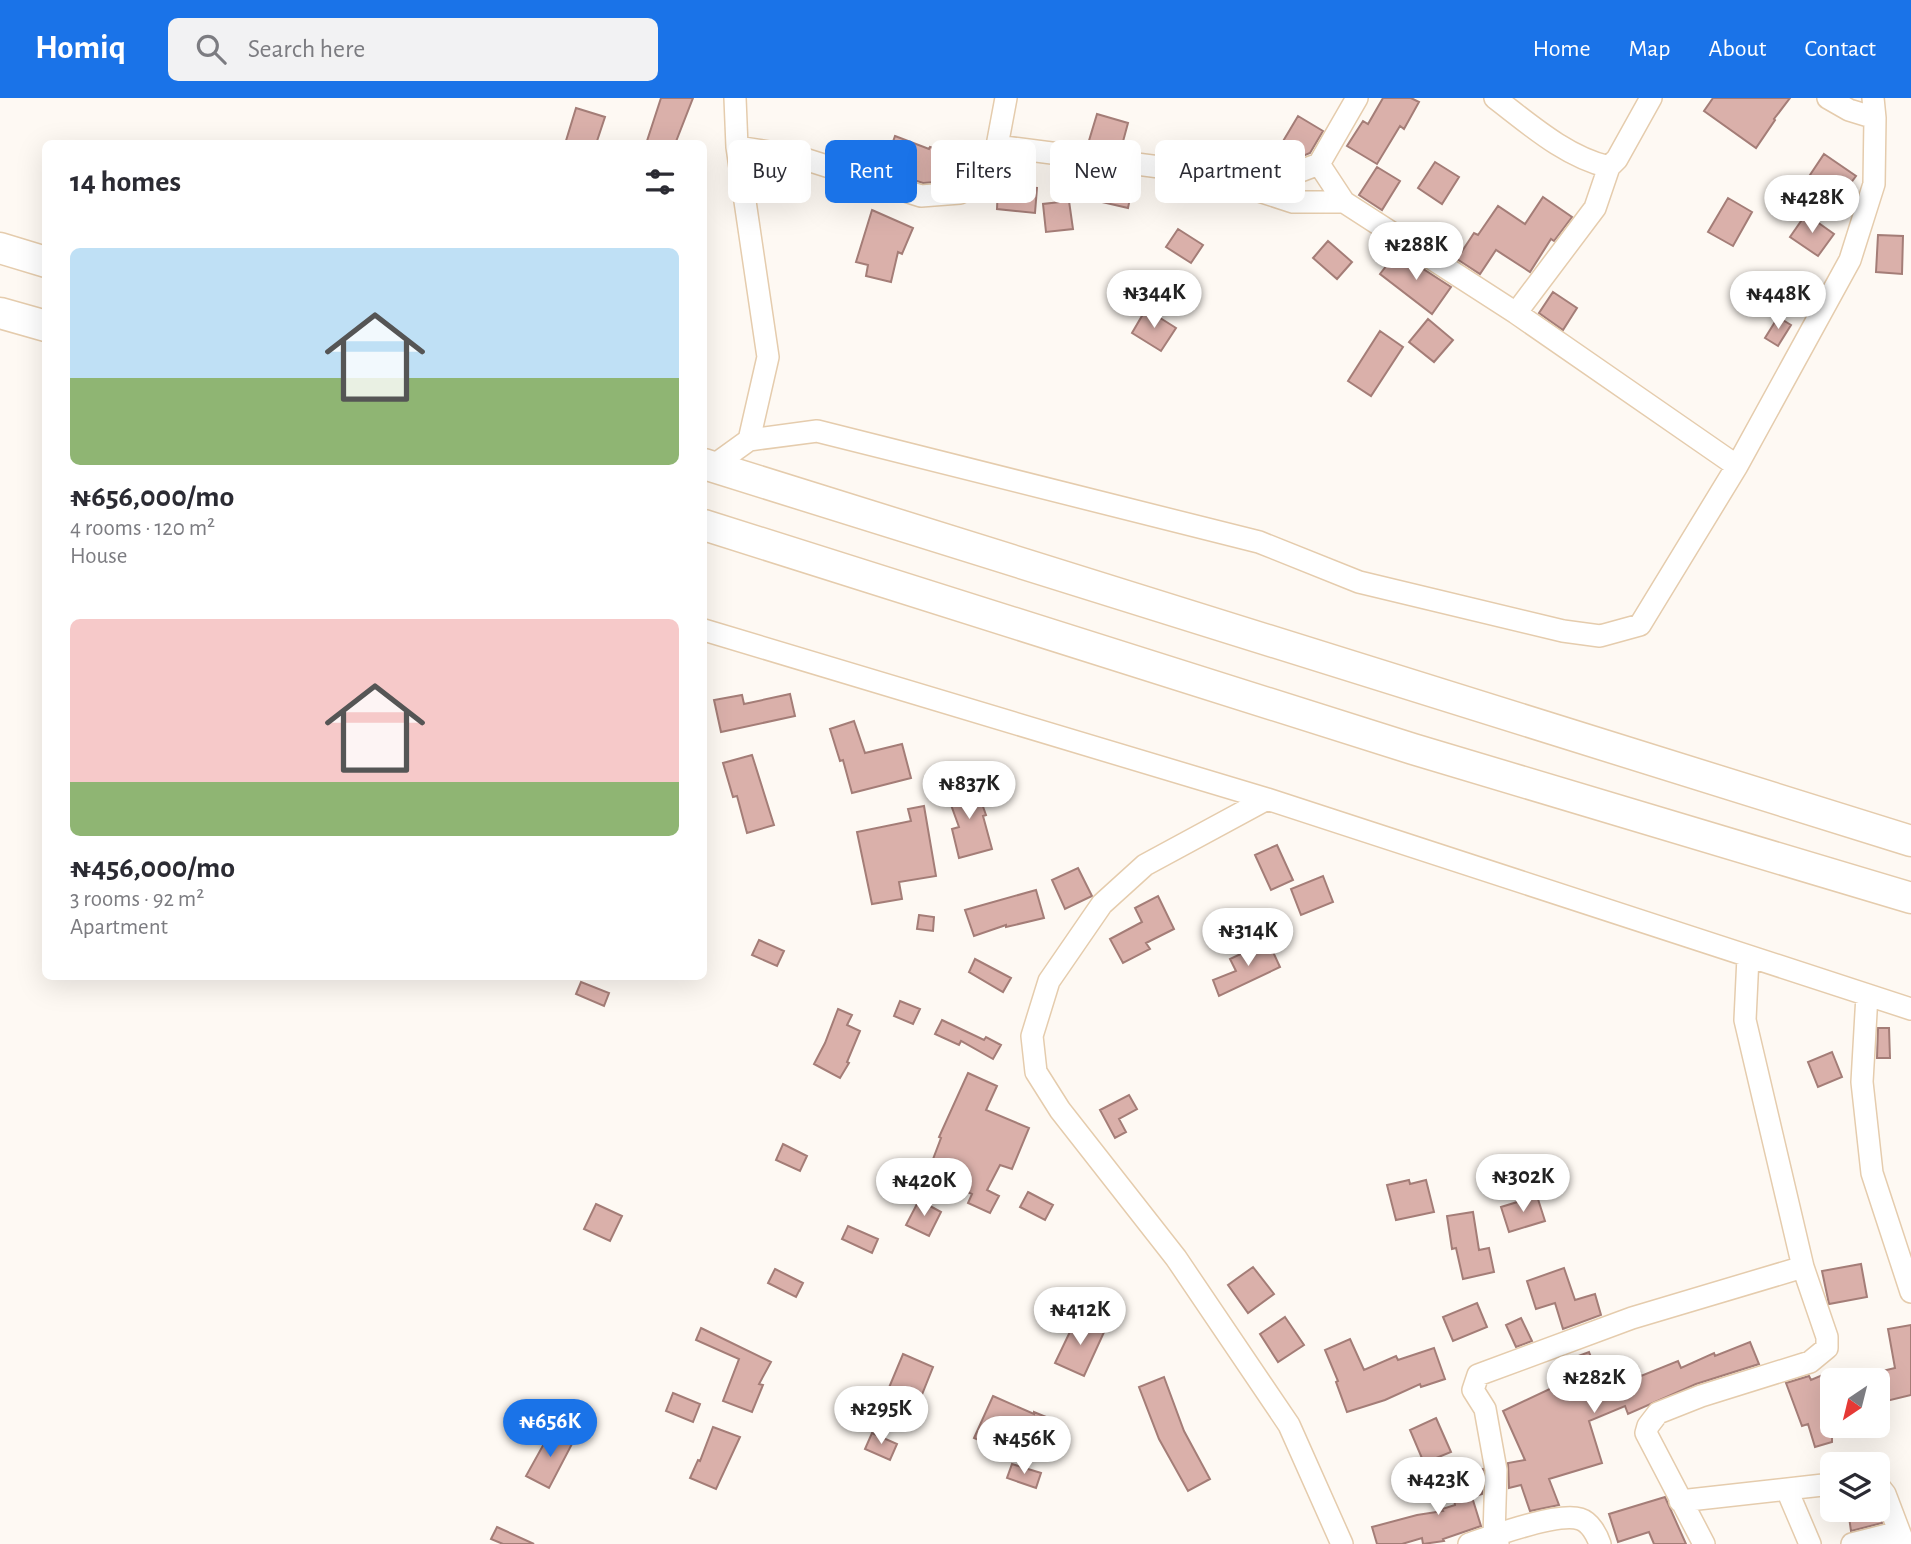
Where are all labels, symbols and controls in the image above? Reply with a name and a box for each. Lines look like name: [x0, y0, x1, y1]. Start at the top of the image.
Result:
search box: [168, 18, 658, 81]
icon: search: [192, 30, 230, 68]
text: Homiq: [35, 32, 126, 65]
text: Search here: [248, 36, 365, 62]
text: Home: [1533, 37, 1591, 61]
text: Map: [1629, 37, 1671, 61]
text: About: [1709, 37, 1766, 61]
text: Contact: [1804, 37, 1876, 61]
chip: Buy: [728, 140, 811, 203]
chip: Rent: [825, 140, 917, 203]
chip: Filters: [931, 140, 1036, 203]
chip: New: [1050, 140, 1141, 203]
chip: Apartment: [1155, 140, 1305, 203]
icon: filters: [641, 163, 679, 201]
text: 14 homes: [70, 167, 181, 197]
pin: ₦428K: [1763, 176, 1861, 235]
text: ₦428K: [1780, 186, 1844, 209]
pin: ₦288K: [1367, 222, 1465, 282]
text: ₦288K: [1384, 233, 1448, 256]
pin: ₦344K: [1105, 271, 1203, 330]
pin: ₦448K: [1729, 272, 1827, 331]
text: ₦344K: [1123, 281, 1185, 304]
text: ₦448K: [1746, 282, 1810, 305]
icon: home: [312, 294, 438, 420]
text: ₦656,000/mo: [70, 482, 234, 512]
text: 4 rooms · 120 m²: [70, 517, 215, 540]
text: House: [70, 545, 127, 568]
icon: home: [312, 665, 438, 791]
pin: ₦837K: [920, 762, 1018, 821]
text: ₦837K: [939, 772, 999, 795]
text: ₦456,000/mo: [70, 853, 235, 883]
text: 3 rooms · 92 m²: [70, 888, 204, 911]
pin: ₦314K: [1199, 908, 1297, 968]
text: Apartment: [70, 916, 168, 939]
text: ₦314K: [1218, 919, 1278, 942]
pin: ₦302K: [1474, 1154, 1572, 1214]
pin: ₦420K: [875, 1158, 973, 1218]
text: ₦302K: [1492, 1165, 1554, 1188]
text: ₦420K: [892, 1169, 956, 1192]
pin: ₦412K: [1031, 1288, 1129, 1347]
text: ₦412K: [1050, 1298, 1110, 1321]
pin: ₦282K: [1545, 1356, 1643, 1415]
text: ₦282K: [1563, 1366, 1625, 1389]
north arrow: [1820, 1368, 1890, 1438]
map controls: [1820, 1368, 1890, 1522]
pin: ₦295K: [832, 1386, 930, 1446]
text: ₦295K: [850, 1397, 912, 1420]
pin: ₦656K: [501, 1400, 599, 1459]
text: ₦656K: [519, 1410, 581, 1433]
pin: ₦456K: [975, 1416, 1073, 1476]
text: ₦456K: [993, 1427, 1055, 1450]
button: layers: [1820, 1452, 1890, 1522]
pin: ₦423K: [1389, 1458, 1487, 1517]
text: ₦423K: [1407, 1468, 1469, 1491]

